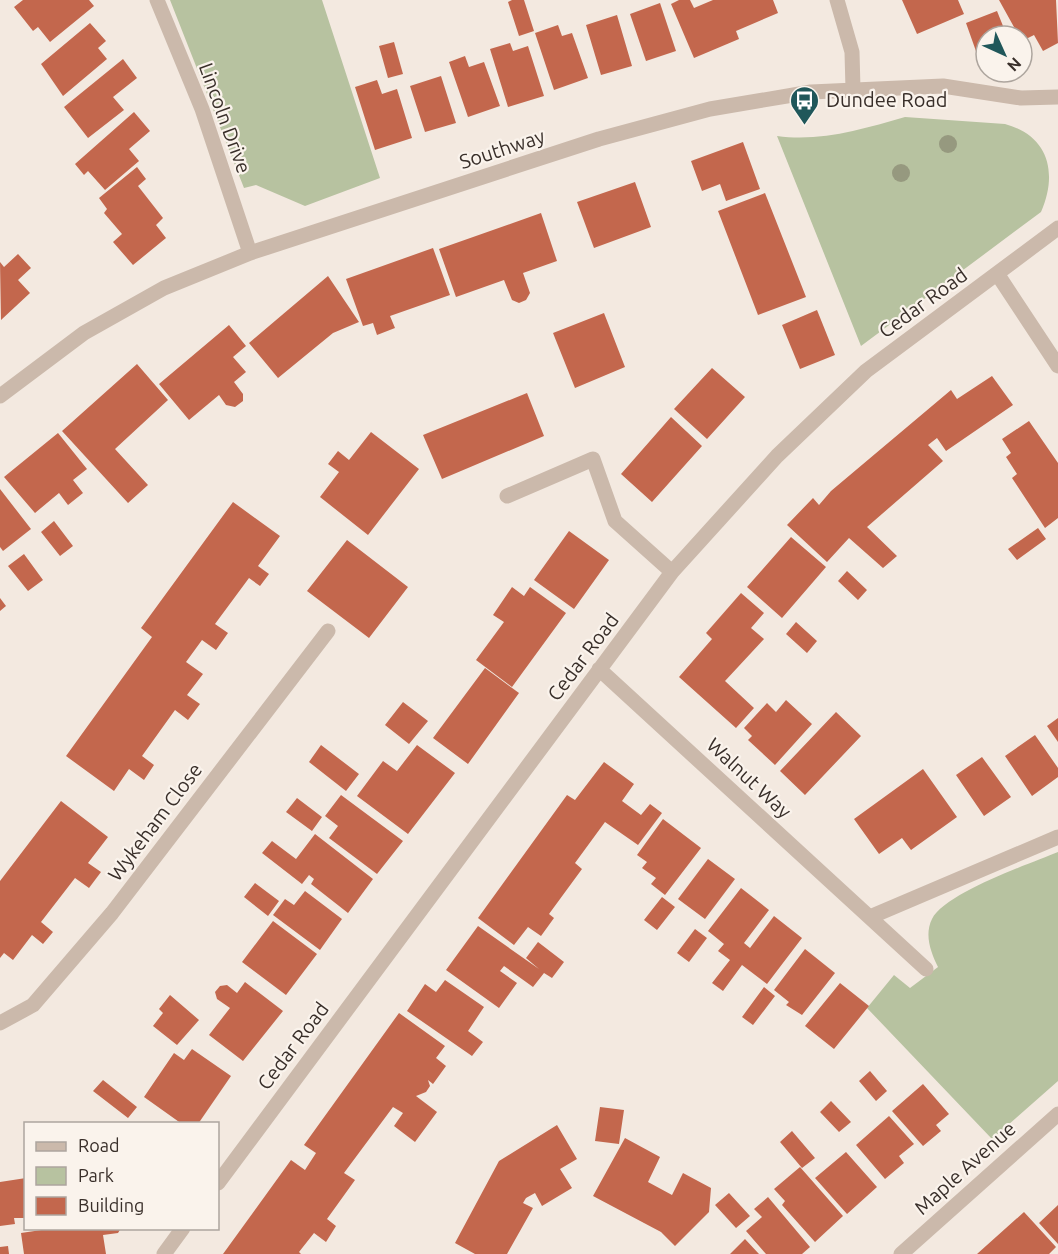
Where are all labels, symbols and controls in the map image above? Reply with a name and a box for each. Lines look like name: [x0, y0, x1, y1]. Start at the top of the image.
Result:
north arrow: [974, 24, 1034, 84]
text: N: [1004, 54, 1025, 75]
street label: Lincoln Drive: [195, 59, 256, 176]
bus stop icon: Dundee Road: [789, 84, 821, 126]
place label: Dundee Road: [826, 88, 947, 111]
street label: Southway: [456, 124, 548, 173]
street label: Cedar Road: [874, 263, 971, 342]
street label: Cedar Road: [542, 608, 623, 705]
street label: Walnut Way: [702, 733, 797, 823]
street label: Wykeham Close: [103, 758, 206, 885]
street label: Cedar Road: [252, 997, 333, 1094]
street label: Maple Avenue: [910, 1116, 1020, 1219]
legend: [24, 1122, 219, 1230]
text: Road: [78, 1135, 120, 1155]
text: Park: [78, 1165, 114, 1185]
text: Building: [78, 1195, 144, 1215]

